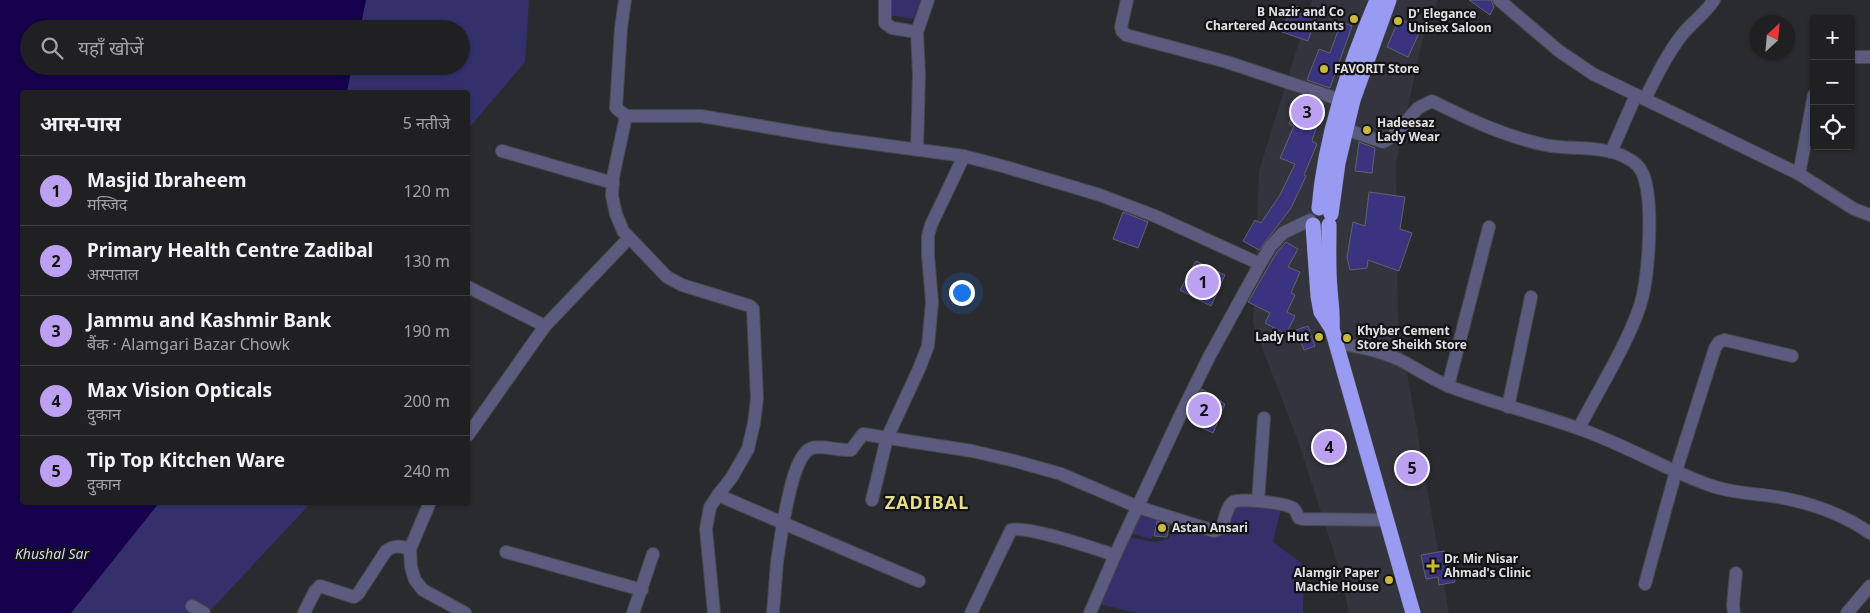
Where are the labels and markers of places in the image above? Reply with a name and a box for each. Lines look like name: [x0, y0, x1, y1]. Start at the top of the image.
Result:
place label: B Nazir and Co Chartered Accountants: [1205, 3, 1344, 34]
place label: D' Elegance Unisex Saloon: [1408, 5, 1492, 36]
marker: B Nazir and Co Chartered Accountants: [1348, 13, 1360, 25]
marker: D' Elegance Unisex Saloon: [1392, 15, 1404, 27]
place label: FAVORIT Store: [1334, 60, 1420, 77]
marker: FAVORIT Store: [1318, 63, 1330, 75]
pin: 3: [1291, 93, 1323, 131]
place label: Hadeesaz Lady Wear: [1377, 114, 1440, 145]
marker: Hadeesaz Lady Wear: [1361, 124, 1373, 136]
pin: 1: [1187, 263, 1219, 301]
place label: Khyber Cement Store Sheikh Store: [1357, 322, 1467, 353]
place label: Lady Hut: [1255, 328, 1309, 345]
marker: Lady Hut: [1313, 331, 1325, 343]
marker: Khyber Cement Store Sheikh Store: [1341, 332, 1353, 344]
pin: 2: [1188, 391, 1220, 429]
pin: 4: [1313, 428, 1345, 466]
pin: 5: [1396, 449, 1428, 487]
place label: Astan Ansari: [1172, 519, 1248, 536]
marker: Astan Ansari: [1156, 522, 1168, 534]
place label: Dr. Mir Nisar Ahmad's Clinic: [1444, 550, 1531, 581]
marker: Dr. Mir Nisar Ahmad's Clinic: [1426, 559, 1440, 573]
place label: Alamgir Paper Machie House: [1294, 564, 1380, 595]
marker: Alamgir Paper Machie House: [1383, 574, 1395, 586]

